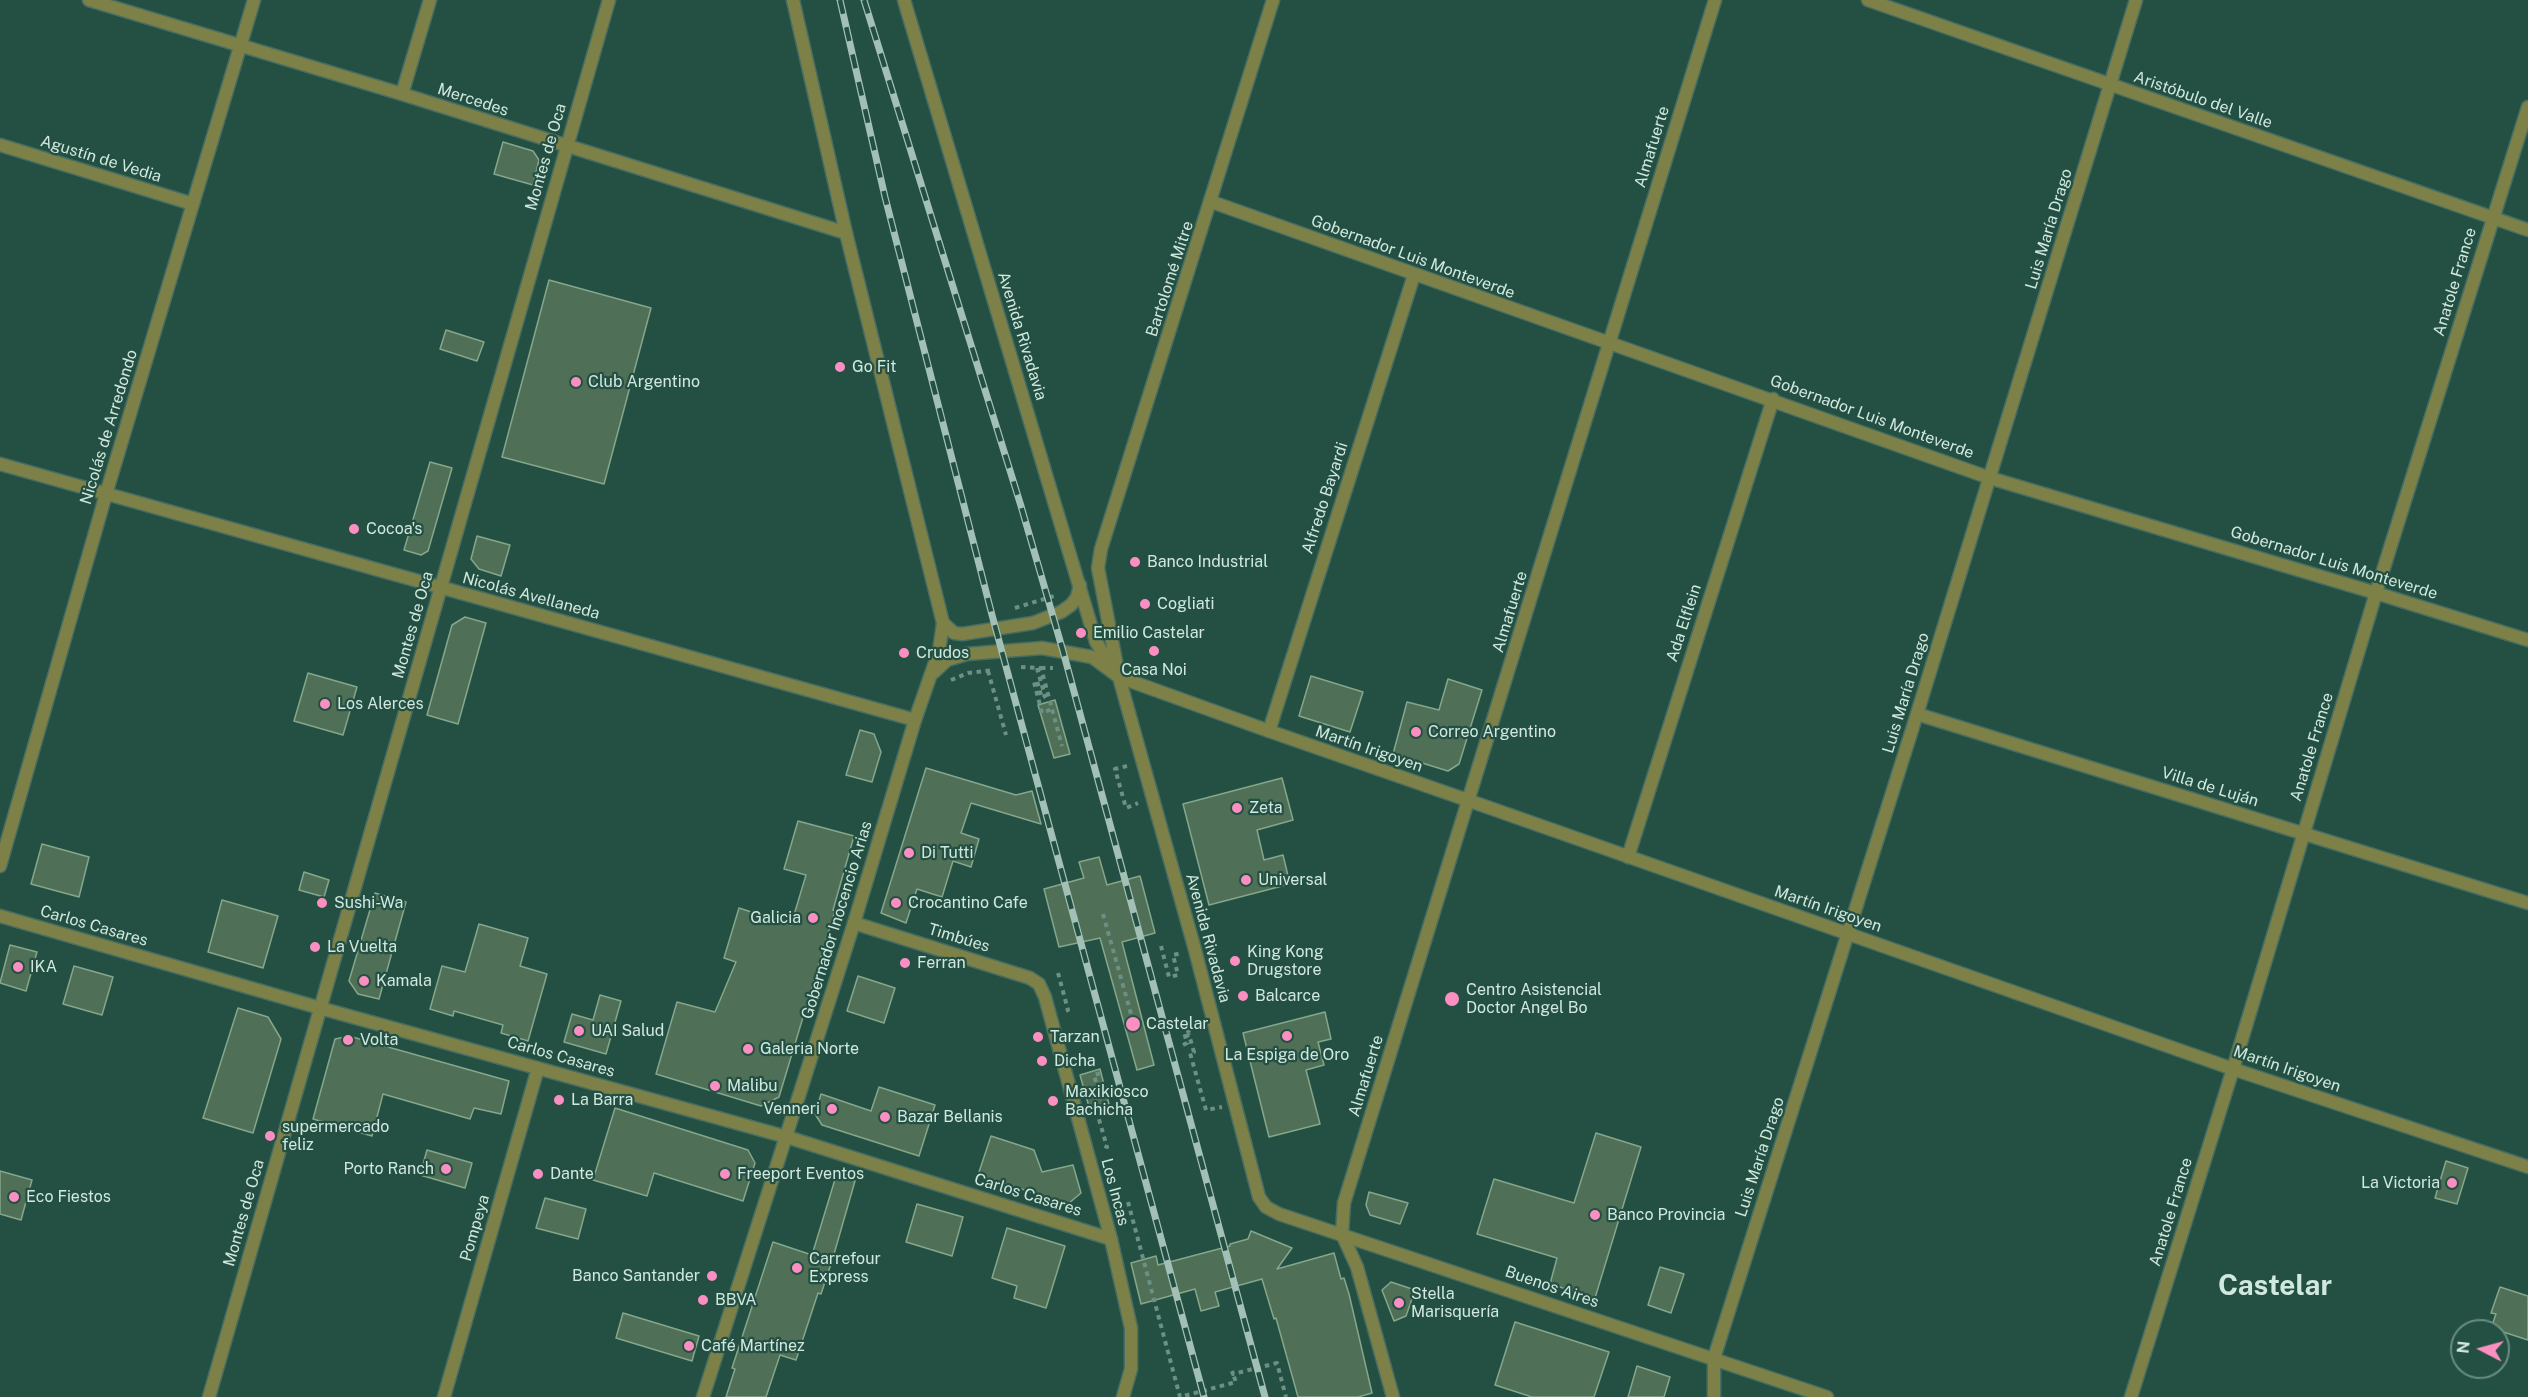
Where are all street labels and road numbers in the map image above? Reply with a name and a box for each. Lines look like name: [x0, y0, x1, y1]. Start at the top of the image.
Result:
street label: Aristóbulo del Valle: [2131, 67, 2275, 133]
street label: Mercedes: [435, 79, 511, 121]
street label: Montes de Oca: [522, 101, 570, 213]
street label: Almafuerte: [1630, 104, 1674, 190]
street label: Agustín de Vedia: [38, 131, 164, 187]
street label: Luis María Drago: [2022, 166, 2076, 292]
street label: Gobernador Luis Monteverde: [1308, 211, 1518, 303]
street label: Bartolomé Mitre: [1142, 219, 1198, 339]
street label: Anatole France: [2429, 225, 2481, 339]
street label: Avenida Rivadavia: [993, 269, 1051, 403]
street label: Nicolás de Arredondo: [76, 347, 142, 507]
street label: Gobernador Luis Monteverde: [1767, 371, 1977, 463]
street label: Alfredo Bayardi: [1298, 440, 1352, 556]
street label: Gobernador Luis Monteverde: [2228, 522, 2440, 604]
street label: Nicolás Avellaneda: [460, 568, 602, 624]
street label: Montes de Oca: [389, 569, 437, 681]
street label: Almafuerte: [1488, 569, 1532, 655]
street label: Ada Elflein: [1662, 582, 1706, 664]
street label: Luis María Drago: [1879, 630, 1933, 756]
street label: Anatole France: [2286, 690, 2338, 804]
street label: Martín Irigoyen: [1313, 722, 1425, 776]
street label: Villa de Luján: [2159, 763, 2261, 811]
street label: Gobernador Inocencio Arias: [798, 819, 876, 1021]
street label: Avenida Rivadavia: [1181, 871, 1235, 1005]
street label: Martín Irigoyen: [1772, 882, 1884, 936]
street label: Carlos Casares: [38, 901, 150, 951]
street label: Timbúes: [926, 920, 992, 956]
street label: Carlos Casares: [505, 1032, 617, 1082]
street label: Almafuerte: [1344, 1033, 1388, 1119]
street label: Martín Irigoyen: [2231, 1042, 2343, 1096]
street label: Luis María Drago: [1732, 1095, 1788, 1219]
street label: Anatole France: [2145, 1155, 2197, 1269]
street label: Los Incas: [1097, 1156, 1133, 1228]
street label: Montes de Oca: [220, 1157, 268, 1269]
street label: Carlos Casares: [972, 1170, 1084, 1220]
street label: Pompeya: [456, 1192, 494, 1264]
street label: Buenos Aires: [1503, 1262, 1601, 1312]

